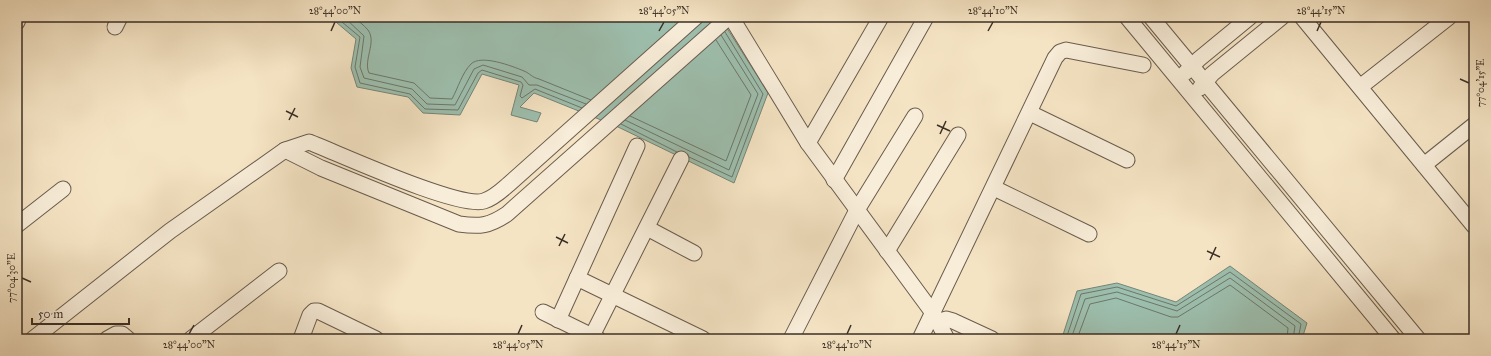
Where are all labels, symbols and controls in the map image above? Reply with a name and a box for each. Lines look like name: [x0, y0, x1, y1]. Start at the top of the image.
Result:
text: 28°44'00"N: [309, 5, 362, 17]
text: 28°44'05"N: [638, 5, 690, 17]
text: 28°44'10"N: [968, 5, 1019, 17]
text: 28°44'15"N: [1296, 5, 1346, 17]
text: 77°04'15"E: [1475, 59, 1487, 107]
text: 77°04'30"E: [6, 253, 18, 303]
scale bar: [32, 300, 129, 326]
text: 50 m: [38, 307, 63, 321]
text: 28°44'00"N: [163, 339, 216, 351]
text: 28°44'05"N: [492, 339, 544, 351]
text: 28°44'10"N: [822, 339, 873, 351]
text: 28°44'15"N: [1151, 339, 1201, 351]

